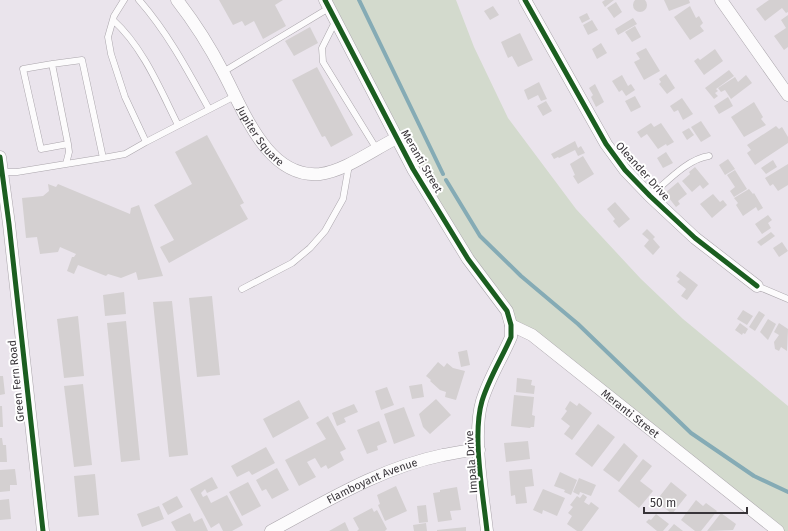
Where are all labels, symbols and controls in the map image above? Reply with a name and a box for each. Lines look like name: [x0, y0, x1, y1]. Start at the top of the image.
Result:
street label: Jupiter Square: [234, 104, 286, 169]
street label: Meranti Street: [398, 127, 445, 195]
street label: Oleander Drive: [613, 139, 672, 203]
street label: Green Fern Road: [6, 339, 27, 423]
street label: Meranti Street: [598, 387, 662, 441]
street label: Impala Drive: [463, 430, 480, 494]
street label: Flamboyant Avenue: [324, 456, 419, 507]
scale bar: [644, 489, 747, 515]
text: 50 m: [650, 496, 676, 510]

